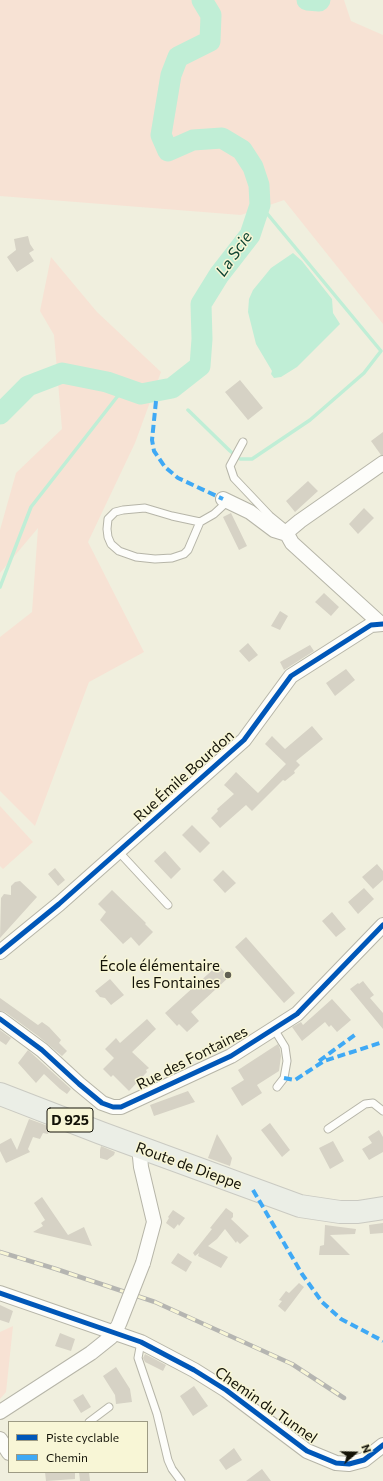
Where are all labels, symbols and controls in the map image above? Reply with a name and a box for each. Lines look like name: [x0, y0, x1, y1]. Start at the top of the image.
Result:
water label: La Scie: [212, 228, 256, 280]
street label: Rue Émile Bourdon: [130, 726, 238, 826]
place label: École élémentaire les Fontaines: [99, 957, 220, 992]
marker: École élémentaire les Fontaines: [223, 970, 233, 980]
street label: Rue des Fontaines: [133, 1022, 251, 1094]
road number: D 925: [47, 1108, 93, 1132]
street label: Route de Dieppe: [133, 1138, 245, 1194]
street label: Chemin du Tunnel: [211, 1363, 321, 1447]
legend: [8, 1421, 148, 1473]
text: Piste cyclable: [46, 1430, 119, 1444]
north arrow: [335, 1433, 375, 1473]
text: N: [359, 1443, 374, 1455]
text: Chemin: [46, 1450, 88, 1464]

